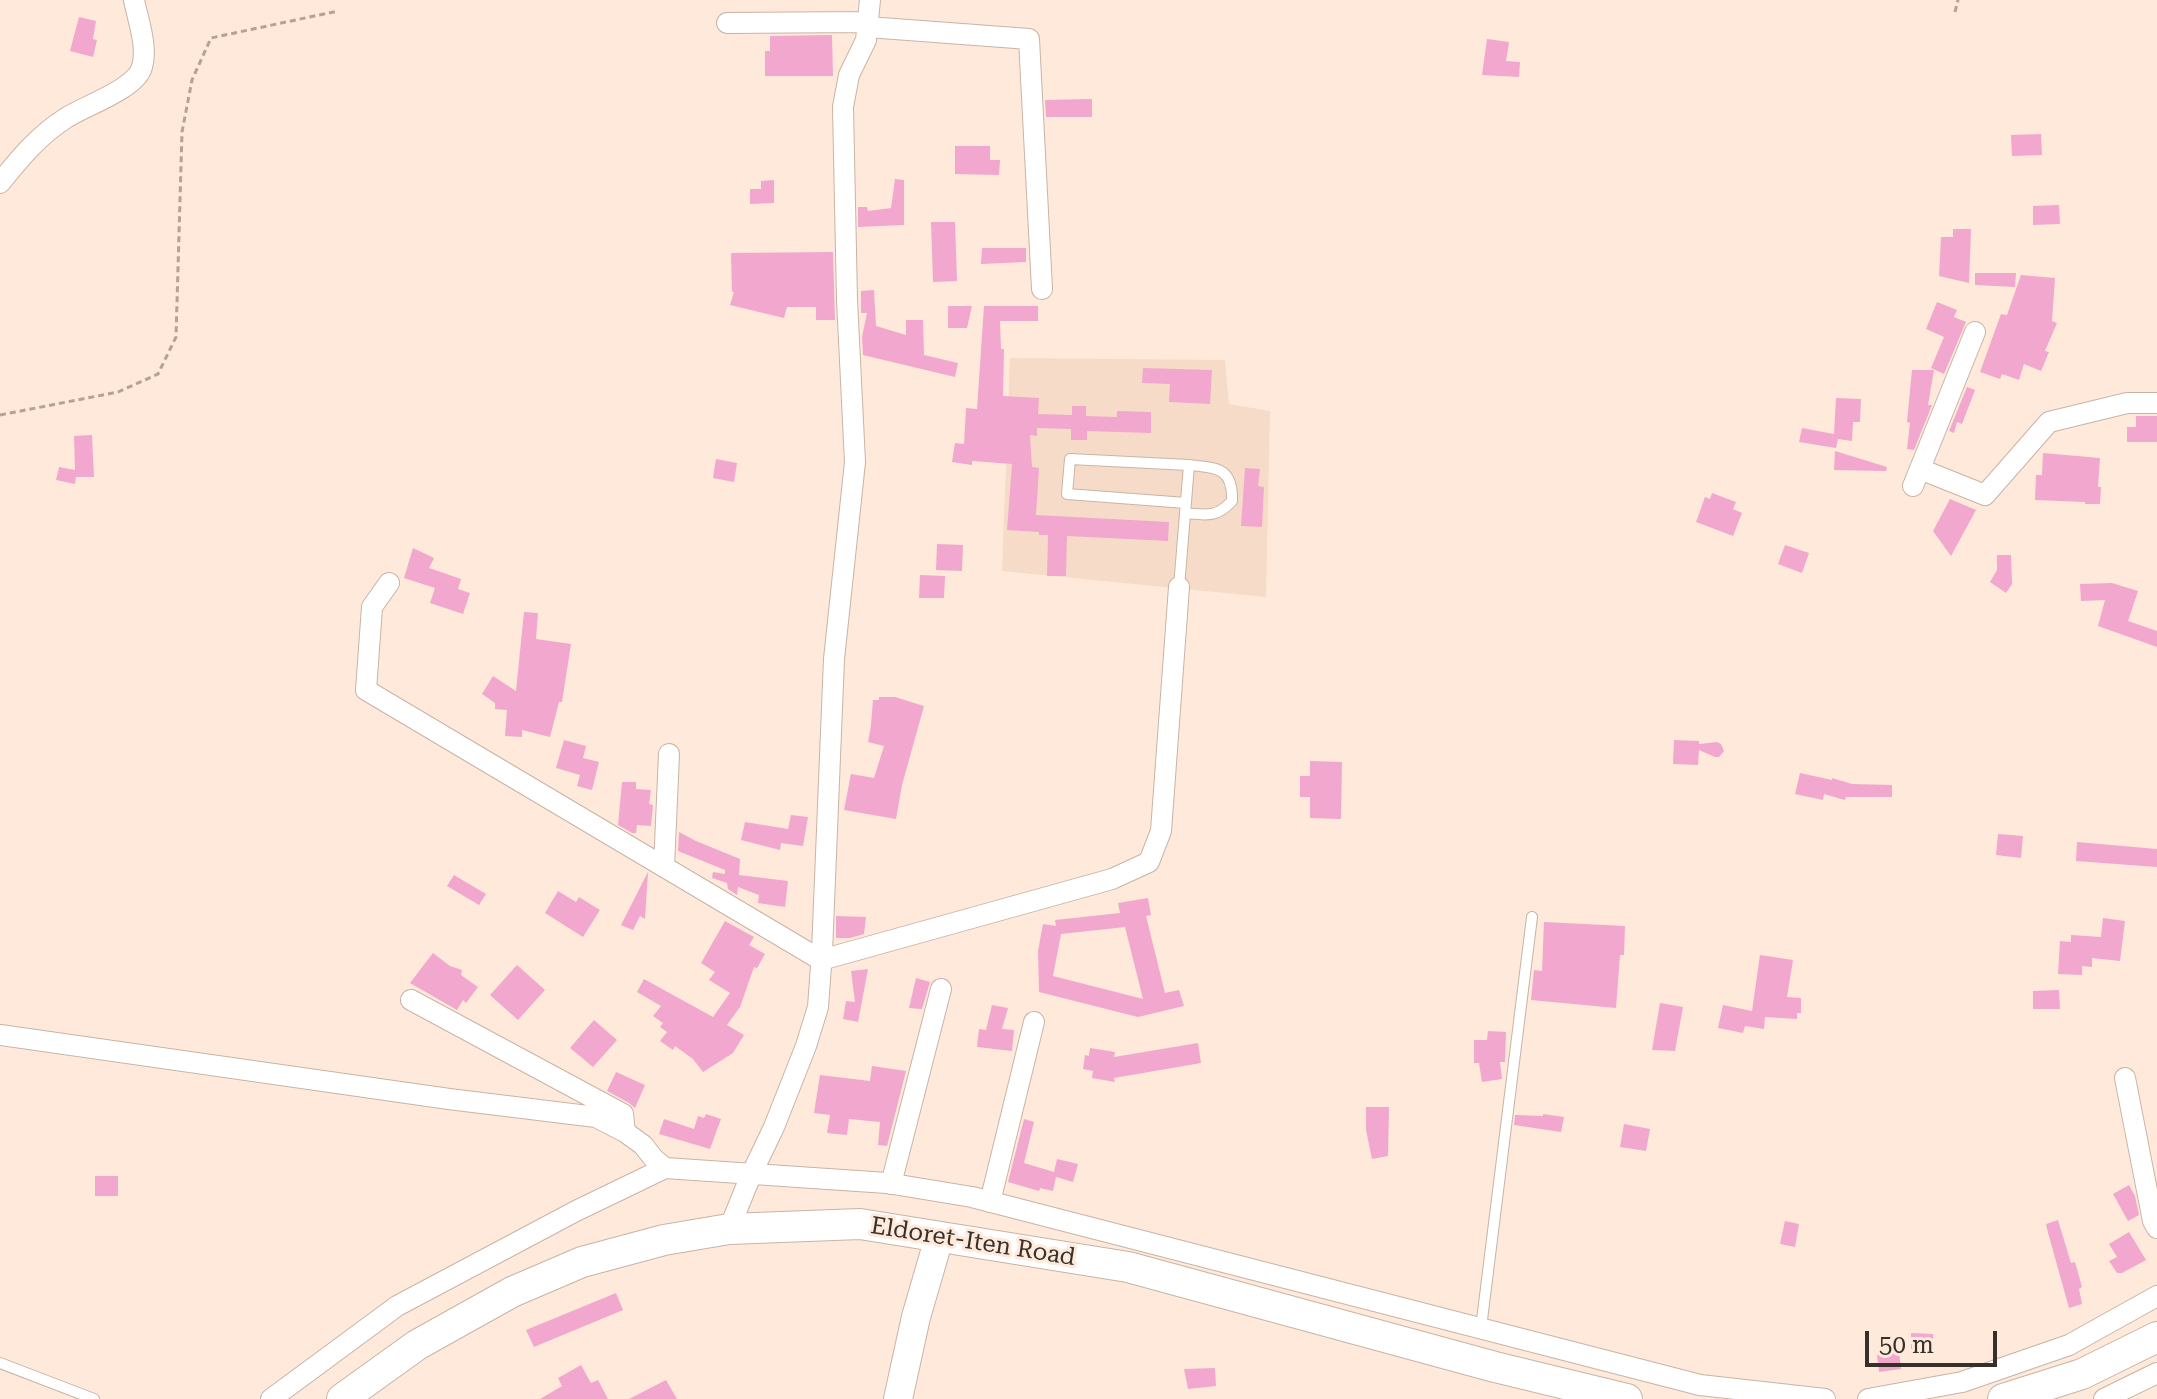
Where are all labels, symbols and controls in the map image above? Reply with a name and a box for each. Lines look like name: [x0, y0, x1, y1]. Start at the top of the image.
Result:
street label: Eldoret-Iten Road: [869, 1212, 1077, 1272]
scale bar: [1869, 1315, 2001, 1365]
text: 50 m: [1879, 1331, 1934, 1359]

